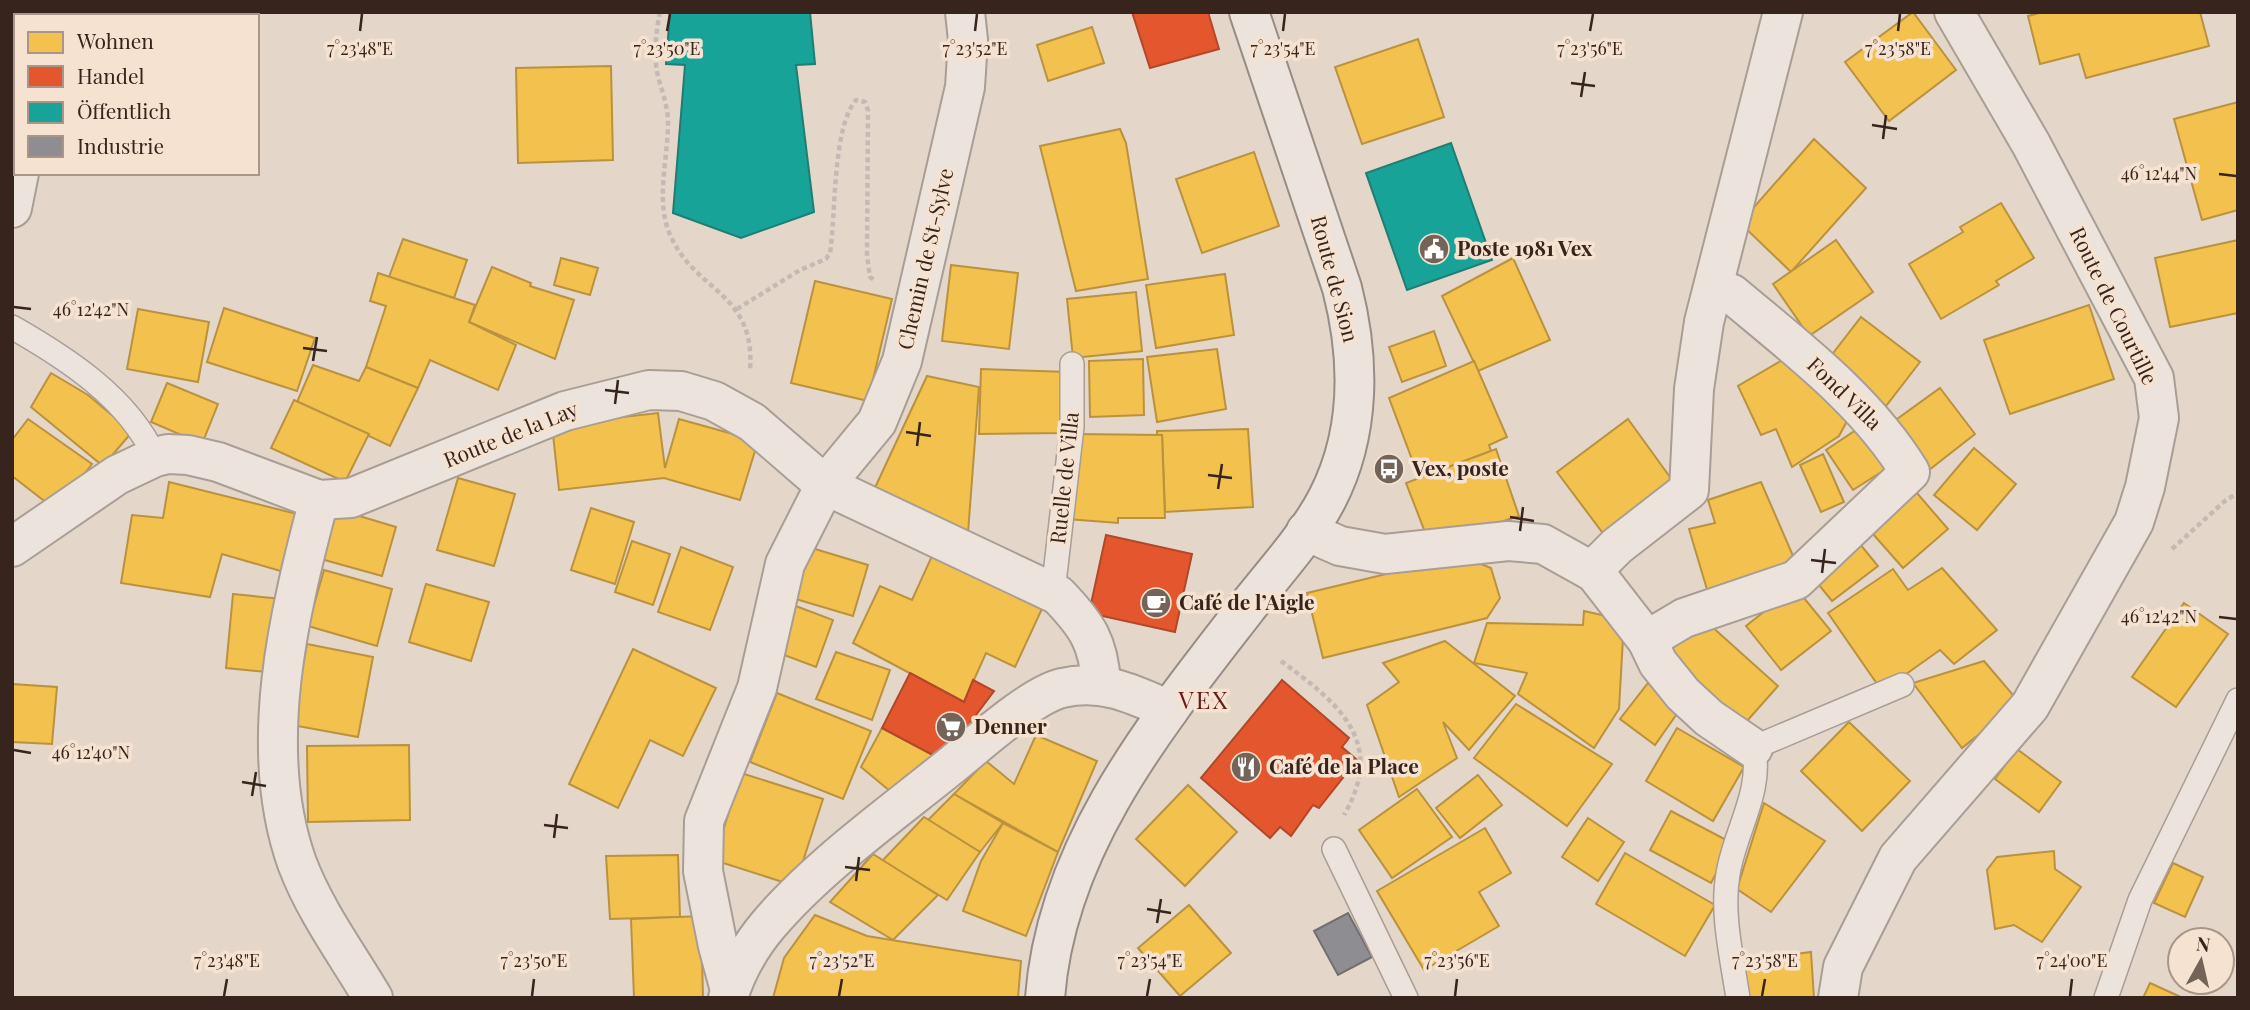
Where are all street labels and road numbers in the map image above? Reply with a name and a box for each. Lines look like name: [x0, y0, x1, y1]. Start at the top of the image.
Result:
street label: Chemin de St-Sylve: [890, 165, 959, 352]
street label: Route de Sion: [1306, 212, 1366, 345]
street label: Route de Courtille: [2064, 222, 2165, 389]
street label: Fond Villa: [1802, 350, 1889, 435]
street label: Route de la Lay: [439, 393, 582, 473]
street label: Ruelle de Villa: [1042, 410, 1084, 545]

